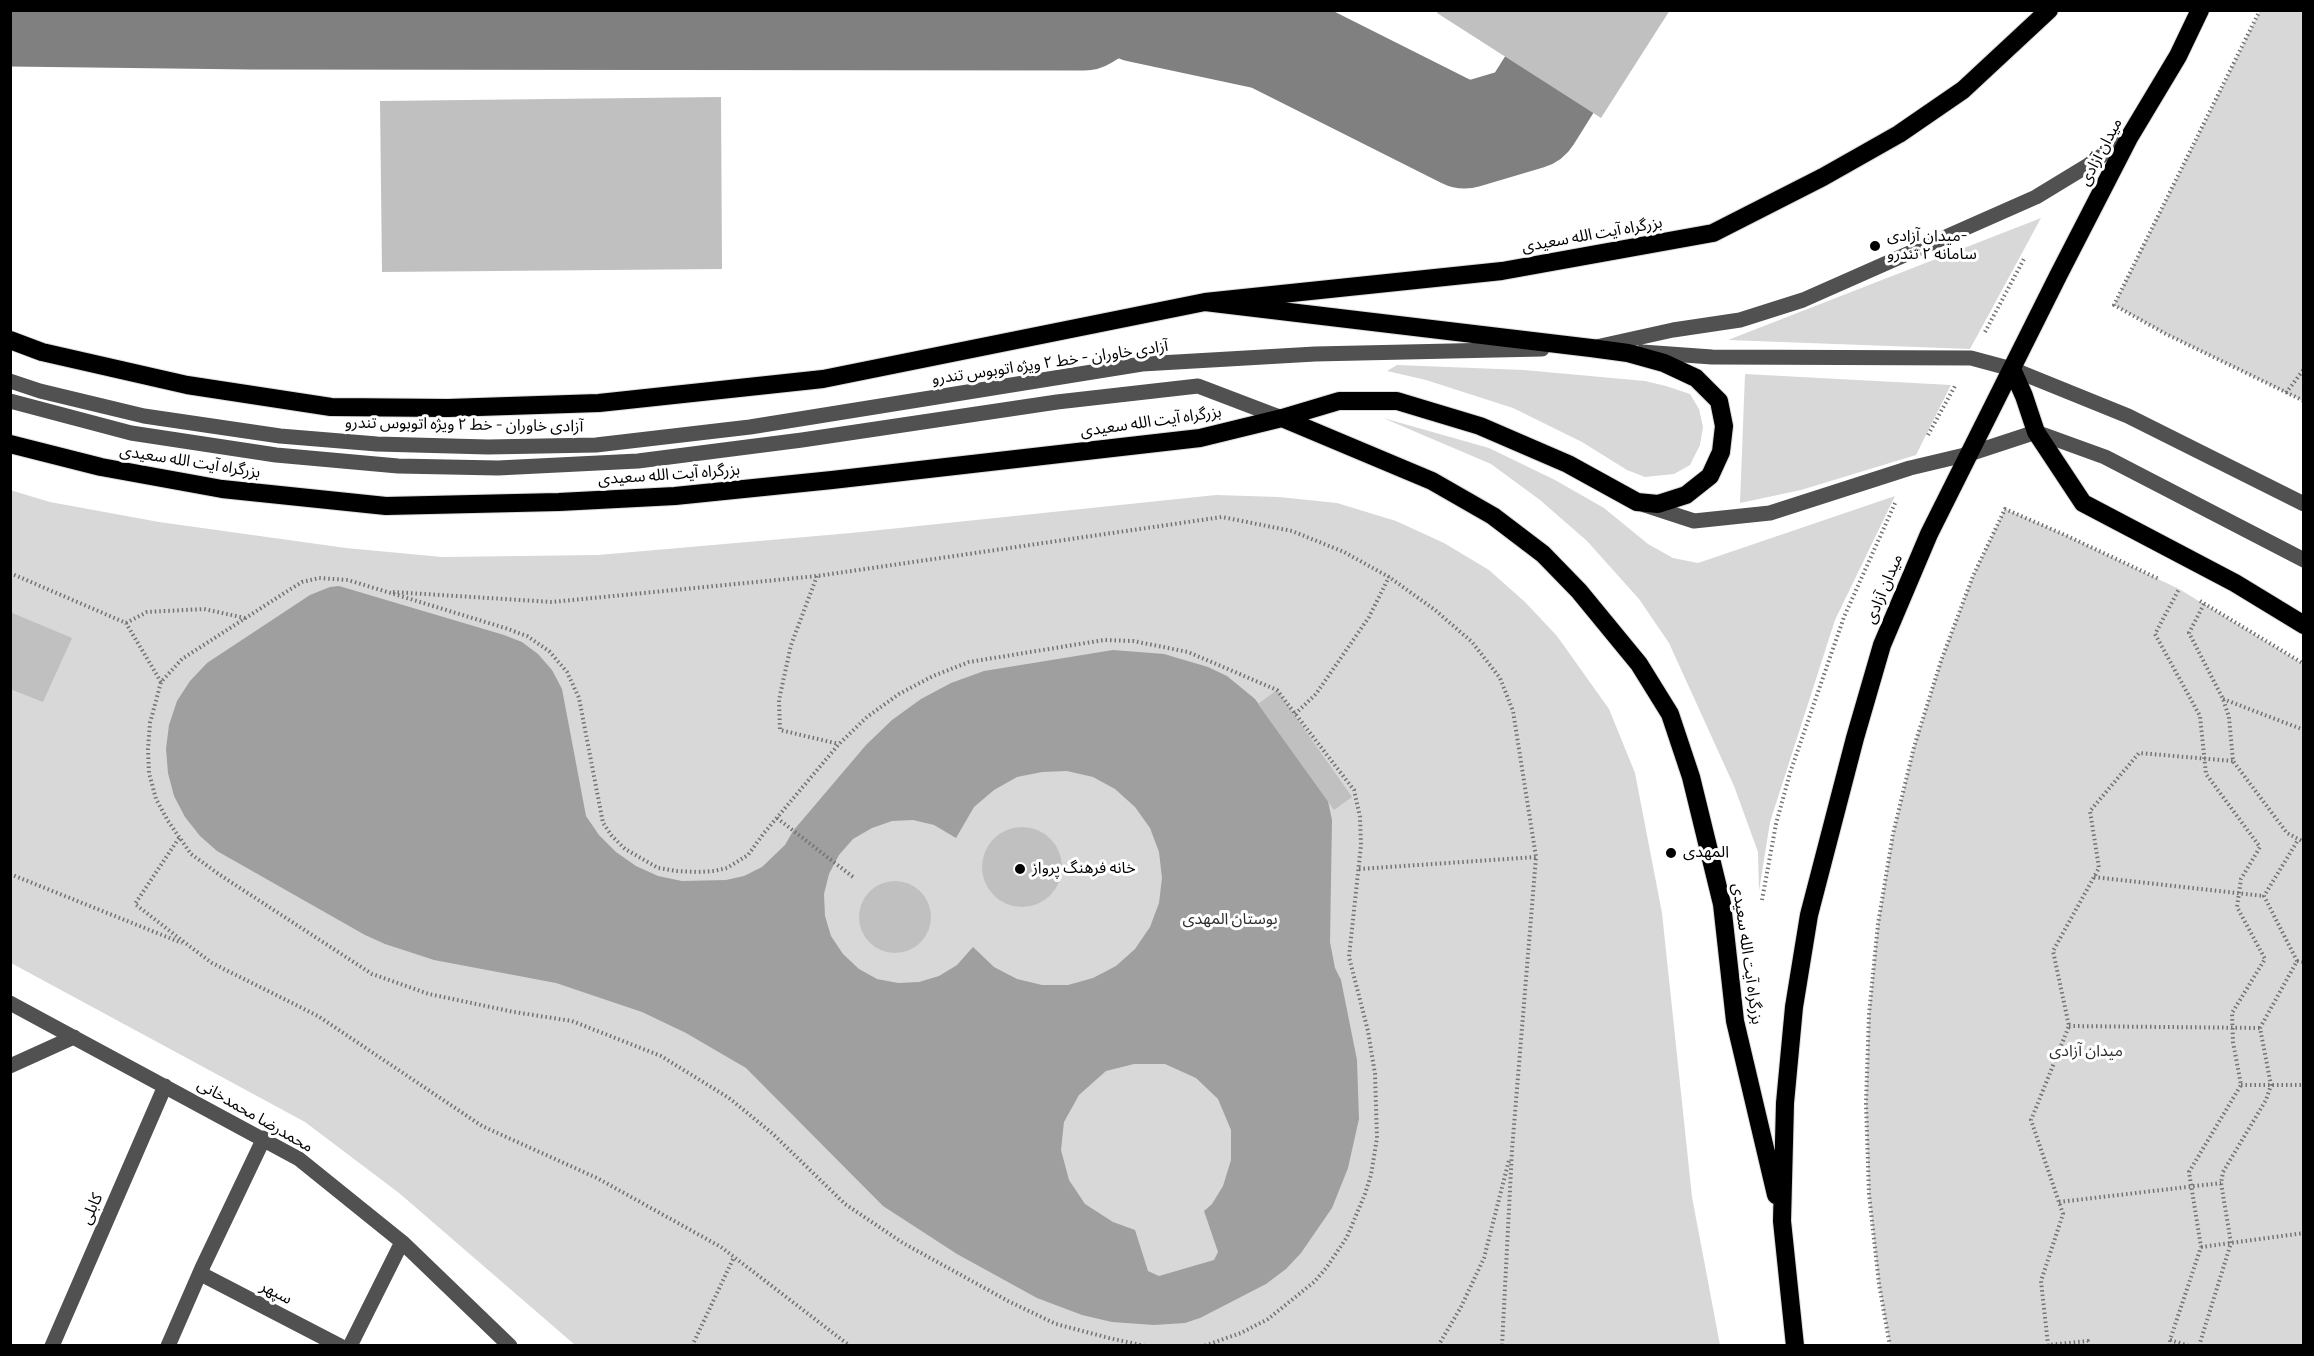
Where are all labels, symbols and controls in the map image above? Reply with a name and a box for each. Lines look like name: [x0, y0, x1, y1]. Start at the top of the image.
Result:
street label: میدان آزادی: [2075, 115, 2127, 189]
street label: بزرگراه آیت الله سعیدی: [1520, 213, 1664, 257]
place label: میدان آزادی- سامانه ۲ تندرو: [1887, 227, 1977, 265]
marker: میدان آزادی- سامانه ۲ تندرو: [1868, 239, 1882, 253]
street label: آزادی خاوران - خط ۲ ویژه اتوبوس تندرو: [931, 337, 1169, 389]
street label: بزرگراه آیت الله سعیدی: [1079, 403, 1223, 441]
street label: آزادی خاوران - خط ۲ ویژه اتوبوس تندرو: [345, 413, 583, 437]
street label: بزرگراه آیت الله سعیدی: [118, 441, 262, 483]
street label: بزرگراه آیت الله سعیدی: [597, 460, 741, 490]
street label: میدان آزادی: [1861, 551, 1907, 627]
place label: المهدی: [1683, 843, 1729, 863]
marker: المهدی: [1664, 846, 1678, 860]
place label: خانه فرهنگ پرواز: [1032, 859, 1136, 879]
marker: خانه فرهنگ پرواز: [1013, 862, 1027, 876]
street label: بزرگراه آیت الله سعیدی: [1728, 882, 1766, 1026]
park label: بوستان المهدی: [1182, 910, 1278, 930]
park label: میدان آزادی: [2049, 1042, 2123, 1062]
street label: محمدرضا محمدخانی: [194, 1075, 316, 1157]
street label: کابلی: [77, 1190, 107, 1228]
street label: سپهر: [257, 1277, 295, 1309]

